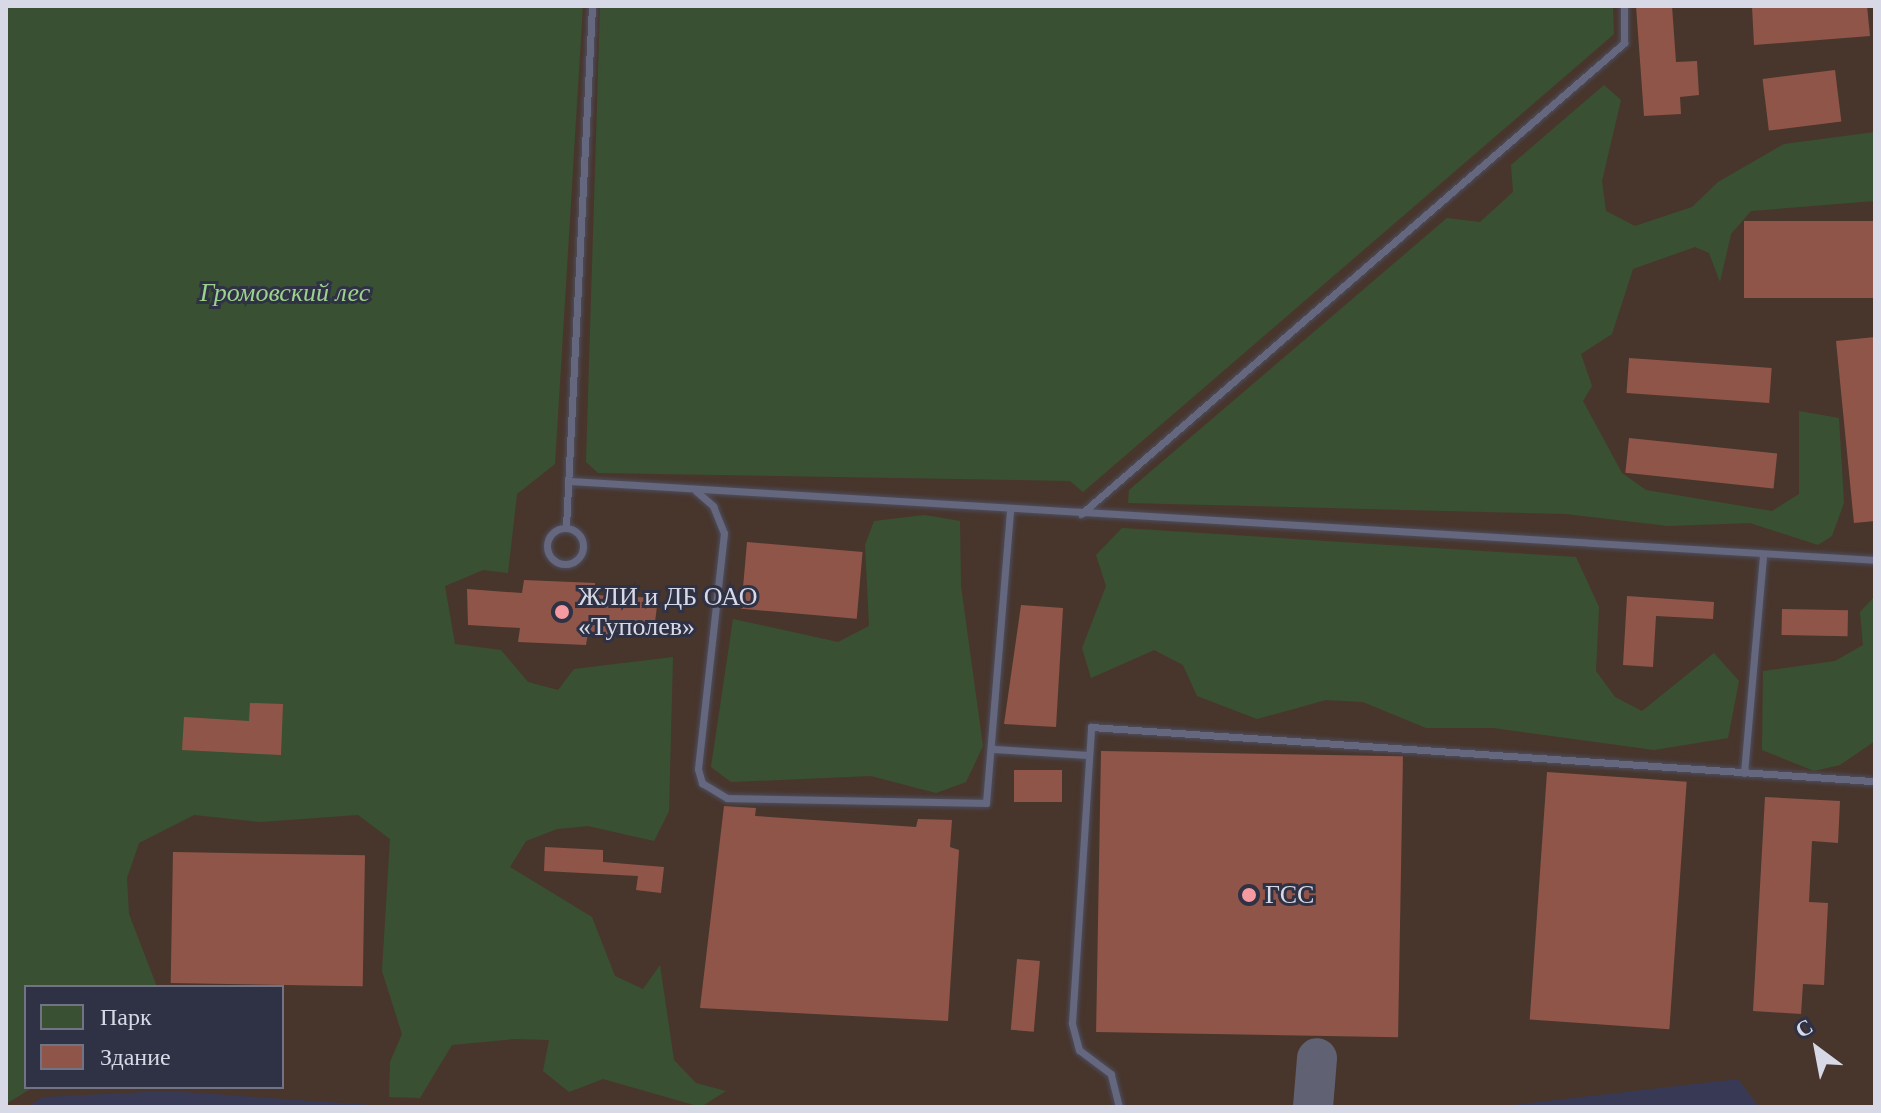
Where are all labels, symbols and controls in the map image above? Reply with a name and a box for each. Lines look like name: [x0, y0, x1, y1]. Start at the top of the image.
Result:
park label: Громовский лес: [200, 277, 370, 309]
place label: ЖЛИ и ДБ ОАО «Туполев»: [578, 581, 758, 642]
marker: ЖЛИ и ДБ ОАО «Туполев»: [553, 603, 571, 621]
place label: ГСС: [1265, 879, 1314, 911]
marker: ГСС: [1240, 886, 1258, 904]
legend: [24, 985, 284, 1089]
text: Парк: [100, 1004, 152, 1030]
north arrow: [1777, 1009, 1857, 1089]
text: С: [1791, 1013, 1817, 1043]
text: Здание: [100, 1044, 171, 1070]

